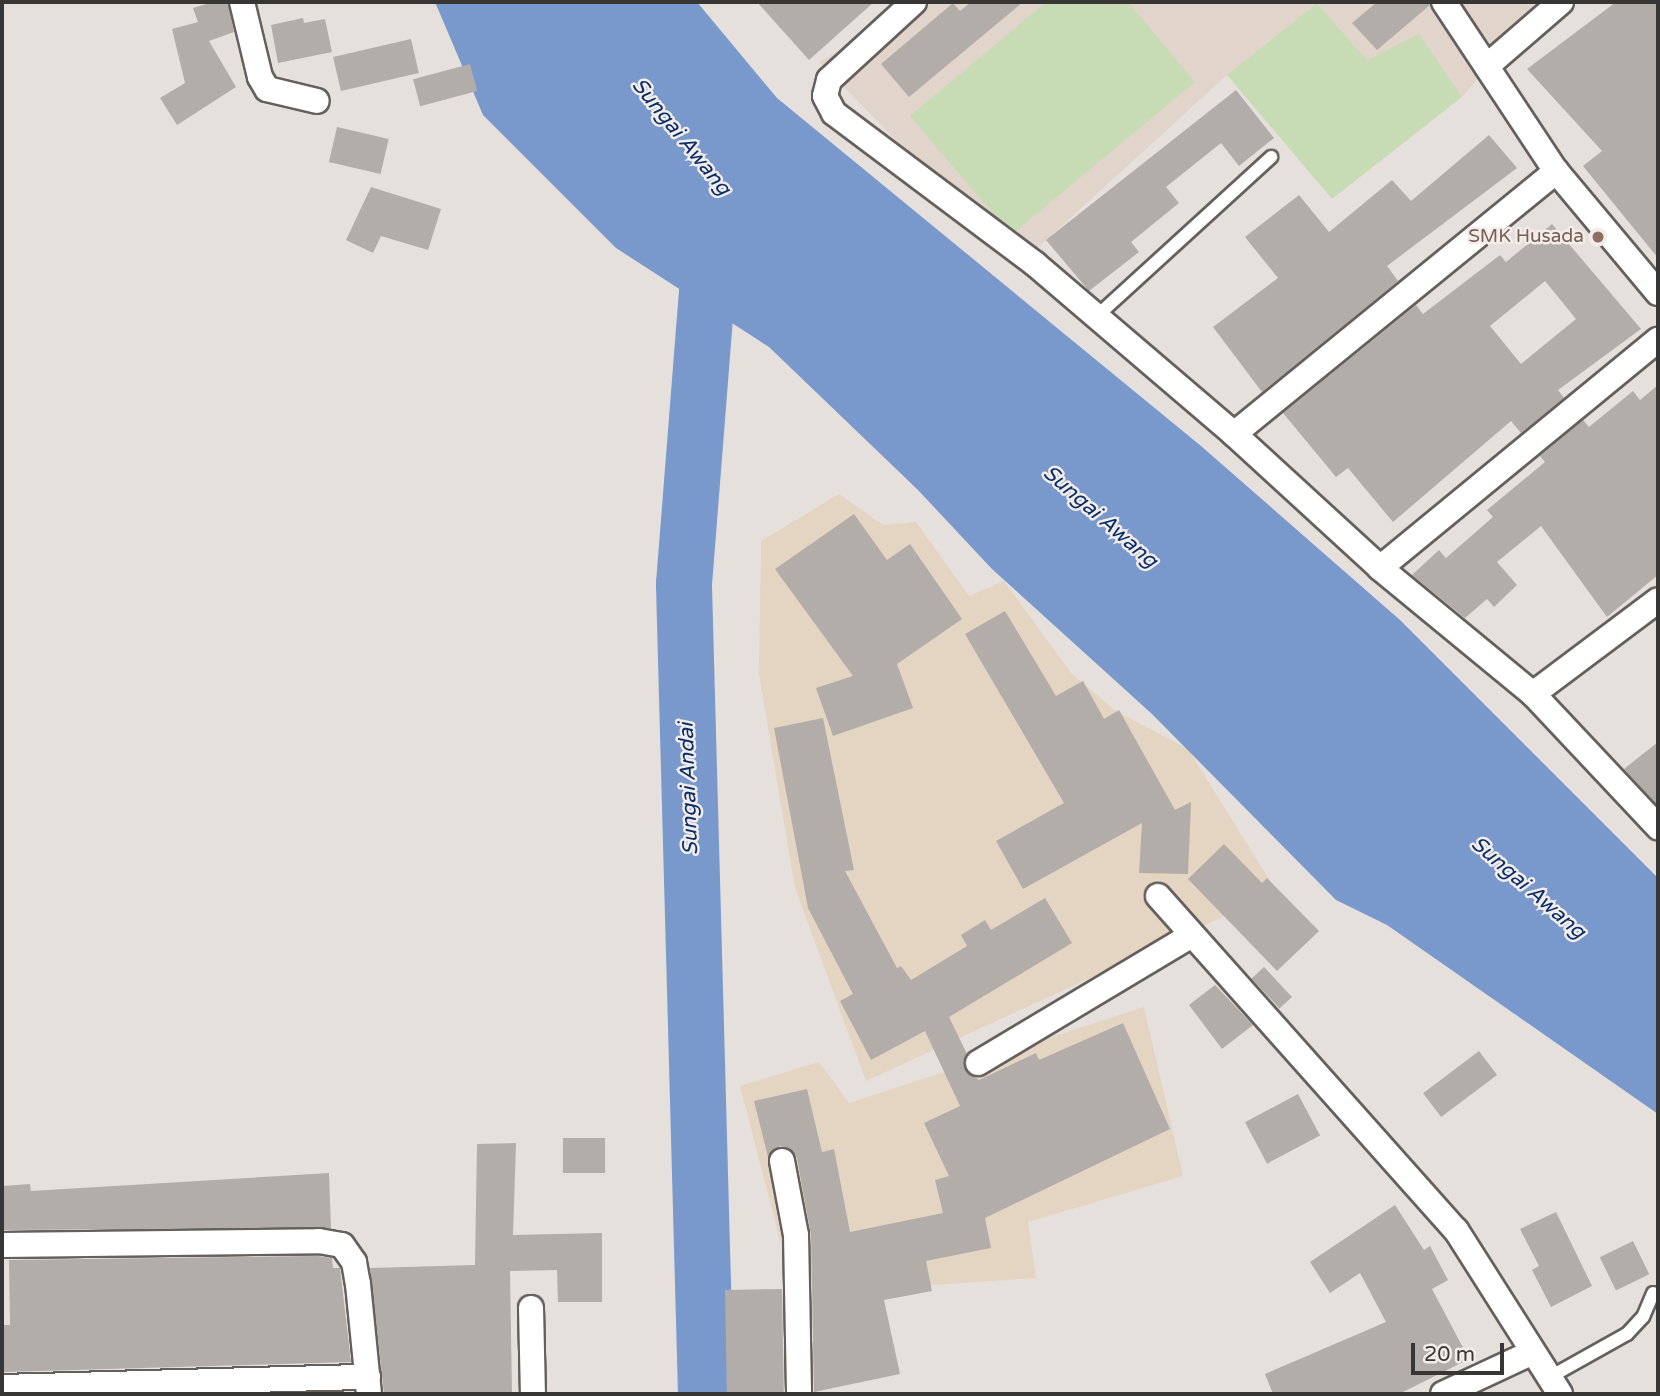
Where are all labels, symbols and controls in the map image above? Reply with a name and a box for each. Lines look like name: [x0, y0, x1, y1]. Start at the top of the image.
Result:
water label: Sungai Awang: [626, 73, 736, 201]
place label: SMK Husada: [1468, 226, 1584, 248]
marker: SMK Husada: [1590, 229, 1606, 245]
water label: Sungai Awang: [1038, 460, 1162, 574]
water label: Sungai Andai: [674, 722, 704, 856]
water label: Sungai Awang: [1466, 831, 1590, 945]
scale bar: [1415, 1330, 1508, 1374]
text: 20 m: [1424, 1342, 1475, 1367]

